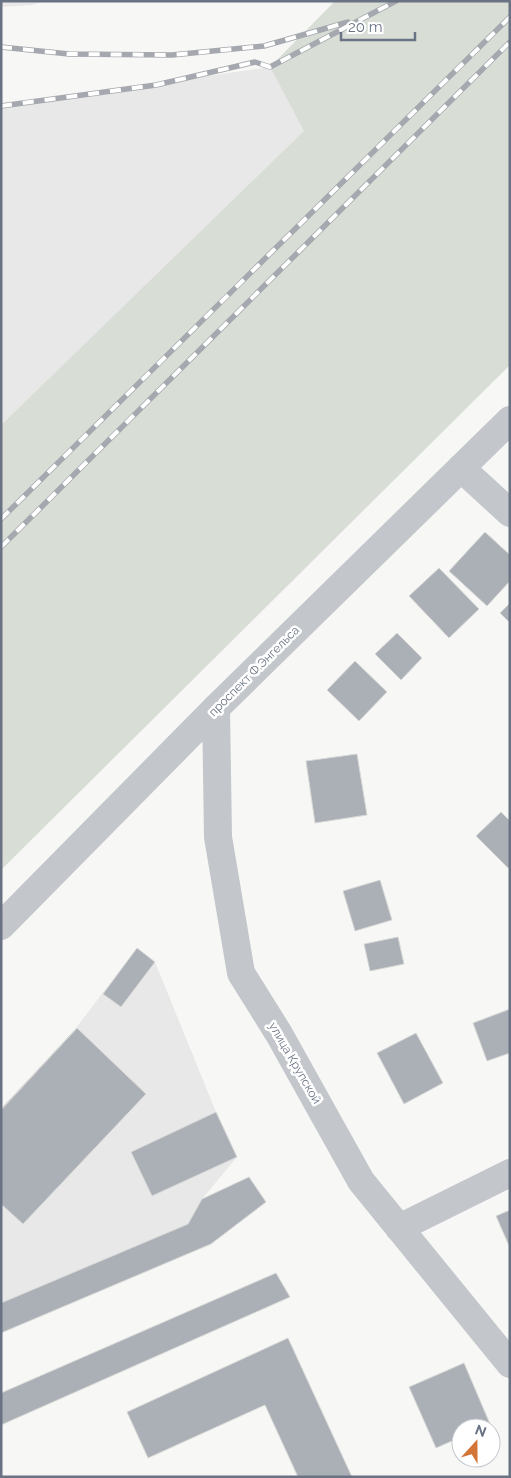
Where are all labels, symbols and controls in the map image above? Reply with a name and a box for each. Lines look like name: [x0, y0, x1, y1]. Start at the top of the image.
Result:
scale bar: [341, 10, 415, 42]
text: 20 m: [348, 18, 383, 36]
street label: проспект Ф.Энгельса: [206, 623, 302, 719]
street label: улица Крупской: [266, 1020, 324, 1106]
north arrow: [451, 1418, 501, 1468]
text: N: [473, 1421, 489, 1440]

